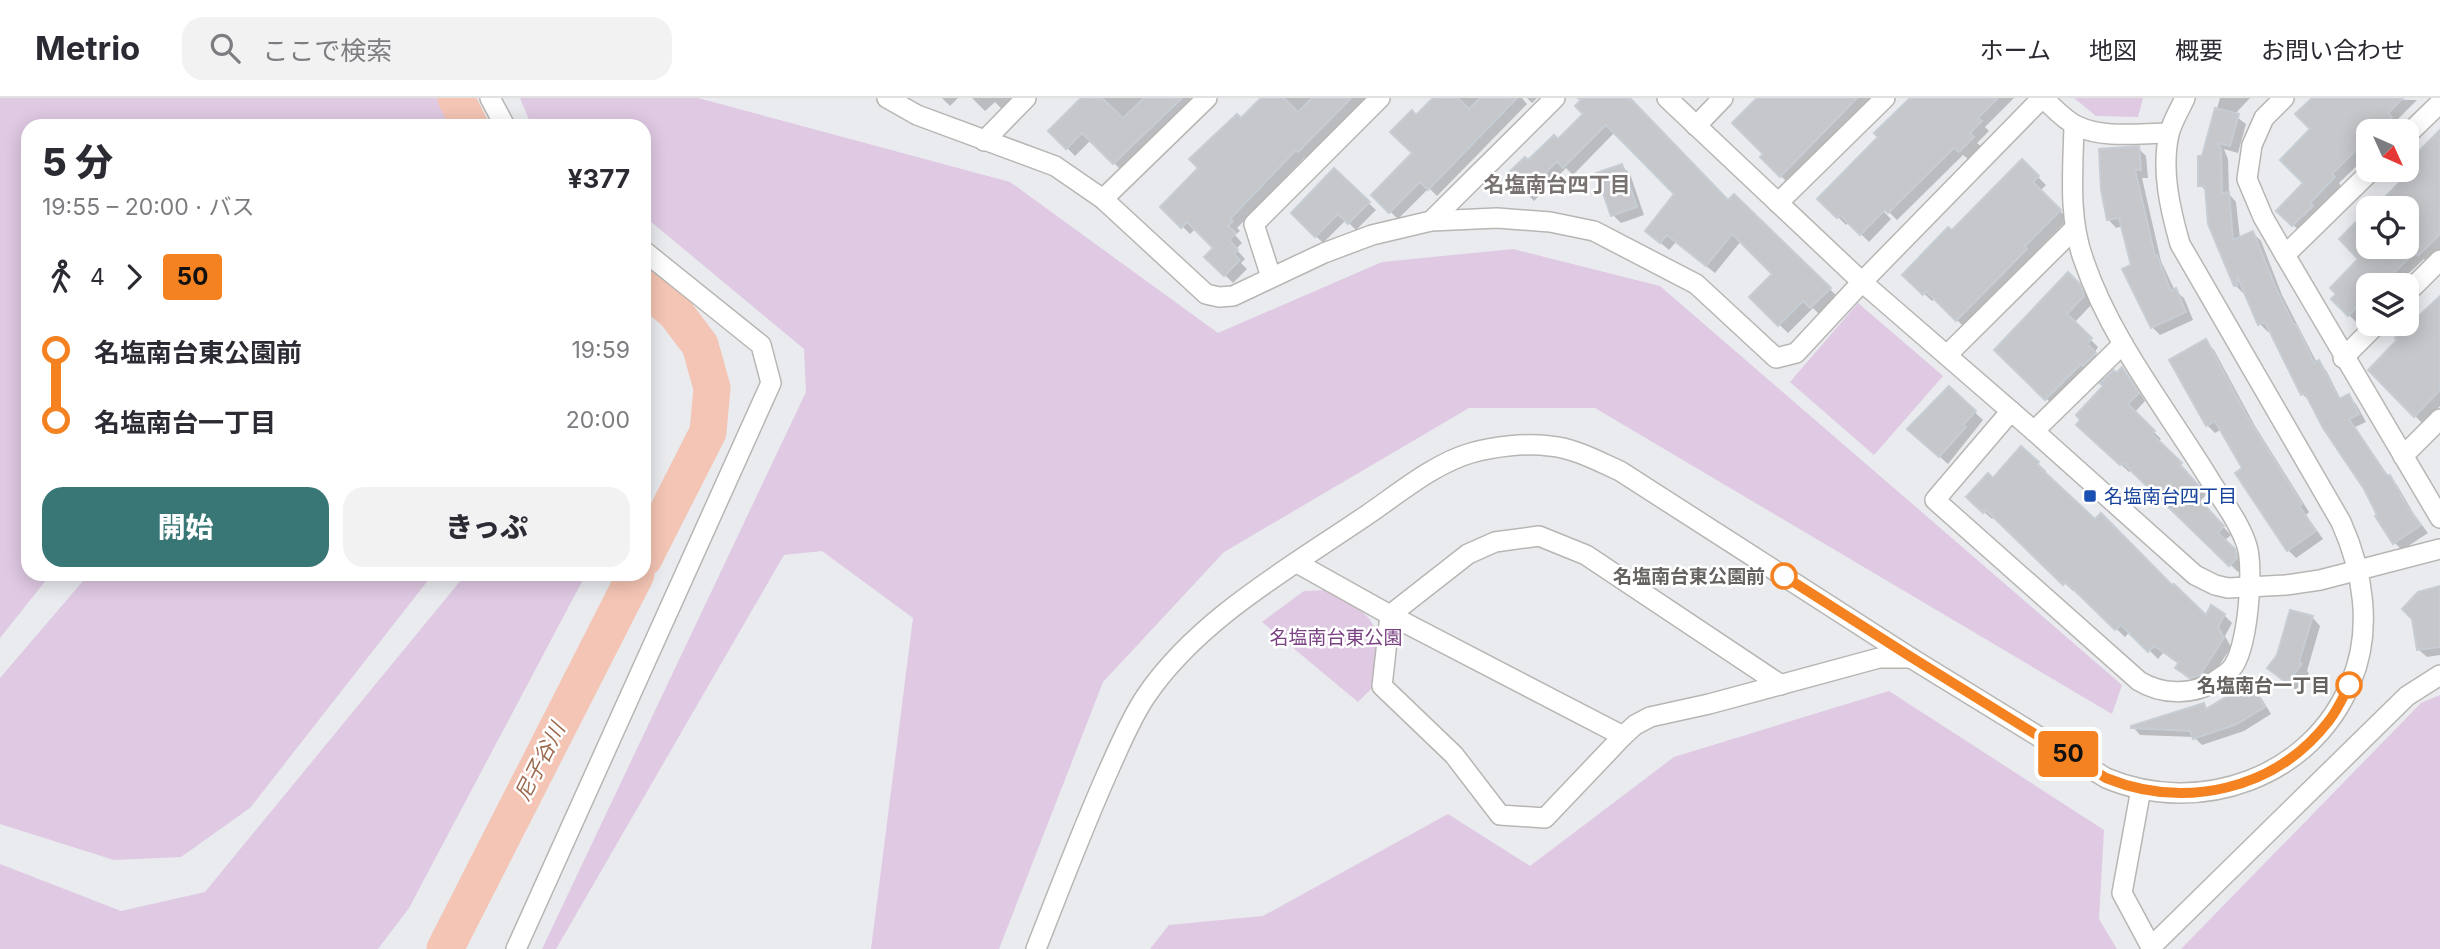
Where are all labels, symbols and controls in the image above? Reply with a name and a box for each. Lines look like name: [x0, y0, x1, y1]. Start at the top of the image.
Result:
search box: [182, 17, 672, 80]
text: Metrio: [35, 28, 140, 68]
icon: search: [206, 29, 244, 67]
text: ここで検索: [262, 35, 392, 66]
text: ホーム: [1980, 36, 2051, 65]
text: 地図: [2089, 36, 2137, 65]
text: 概要: [2175, 36, 2223, 65]
text: お問い合わせ: [2261, 36, 2405, 65]
north arrow: [2356, 119, 2418, 182]
map controls: [2356, 119, 2419, 336]
text: 5 分: [42, 139, 113, 185]
text: ¥377: [568, 163, 630, 194]
district label: 名塩南台四丁目: [1484, 172, 1631, 197]
text: 19:55 – 20:00 · バス: [42, 193, 254, 221]
button: locate: [2356, 196, 2419, 259]
icon: walk: [42, 258, 80, 296]
icon: forward: [115, 258, 153, 296]
text: 50: [177, 262, 208, 291]
text: 4: [90, 263, 105, 291]
button: layers: [2356, 273, 2419, 336]
text: 19:59: [572, 336, 630, 364]
text: 名塩南台東公園前: [94, 337, 302, 368]
text: 20:00: [566, 406, 630, 434]
text: 名塩南台一丁目: [94, 407, 276, 438]
place label: 名塩南台四丁目: [2104, 485, 2237, 508]
button: 開始: [42, 487, 329, 567]
button: きっぷ: [343, 487, 630, 567]
marker: 名塩南台四丁目: [2082, 488, 2098, 504]
marker: 名塩南台東公園前: [1771, 563, 1797, 589]
place label: 名塩南台東公園前: [1613, 565, 1765, 588]
park label: 名塩南台東公園: [1269, 626, 1403, 649]
marker: 名塩南台一丁目: [2336, 672, 2362, 698]
place label: 名塩南台一丁目: [2197, 674, 2330, 697]
water label: 尼子谷川: [509, 717, 571, 805]
line badge: 50: [2036, 731, 2100, 777]
text: 50: [2052, 739, 2084, 768]

